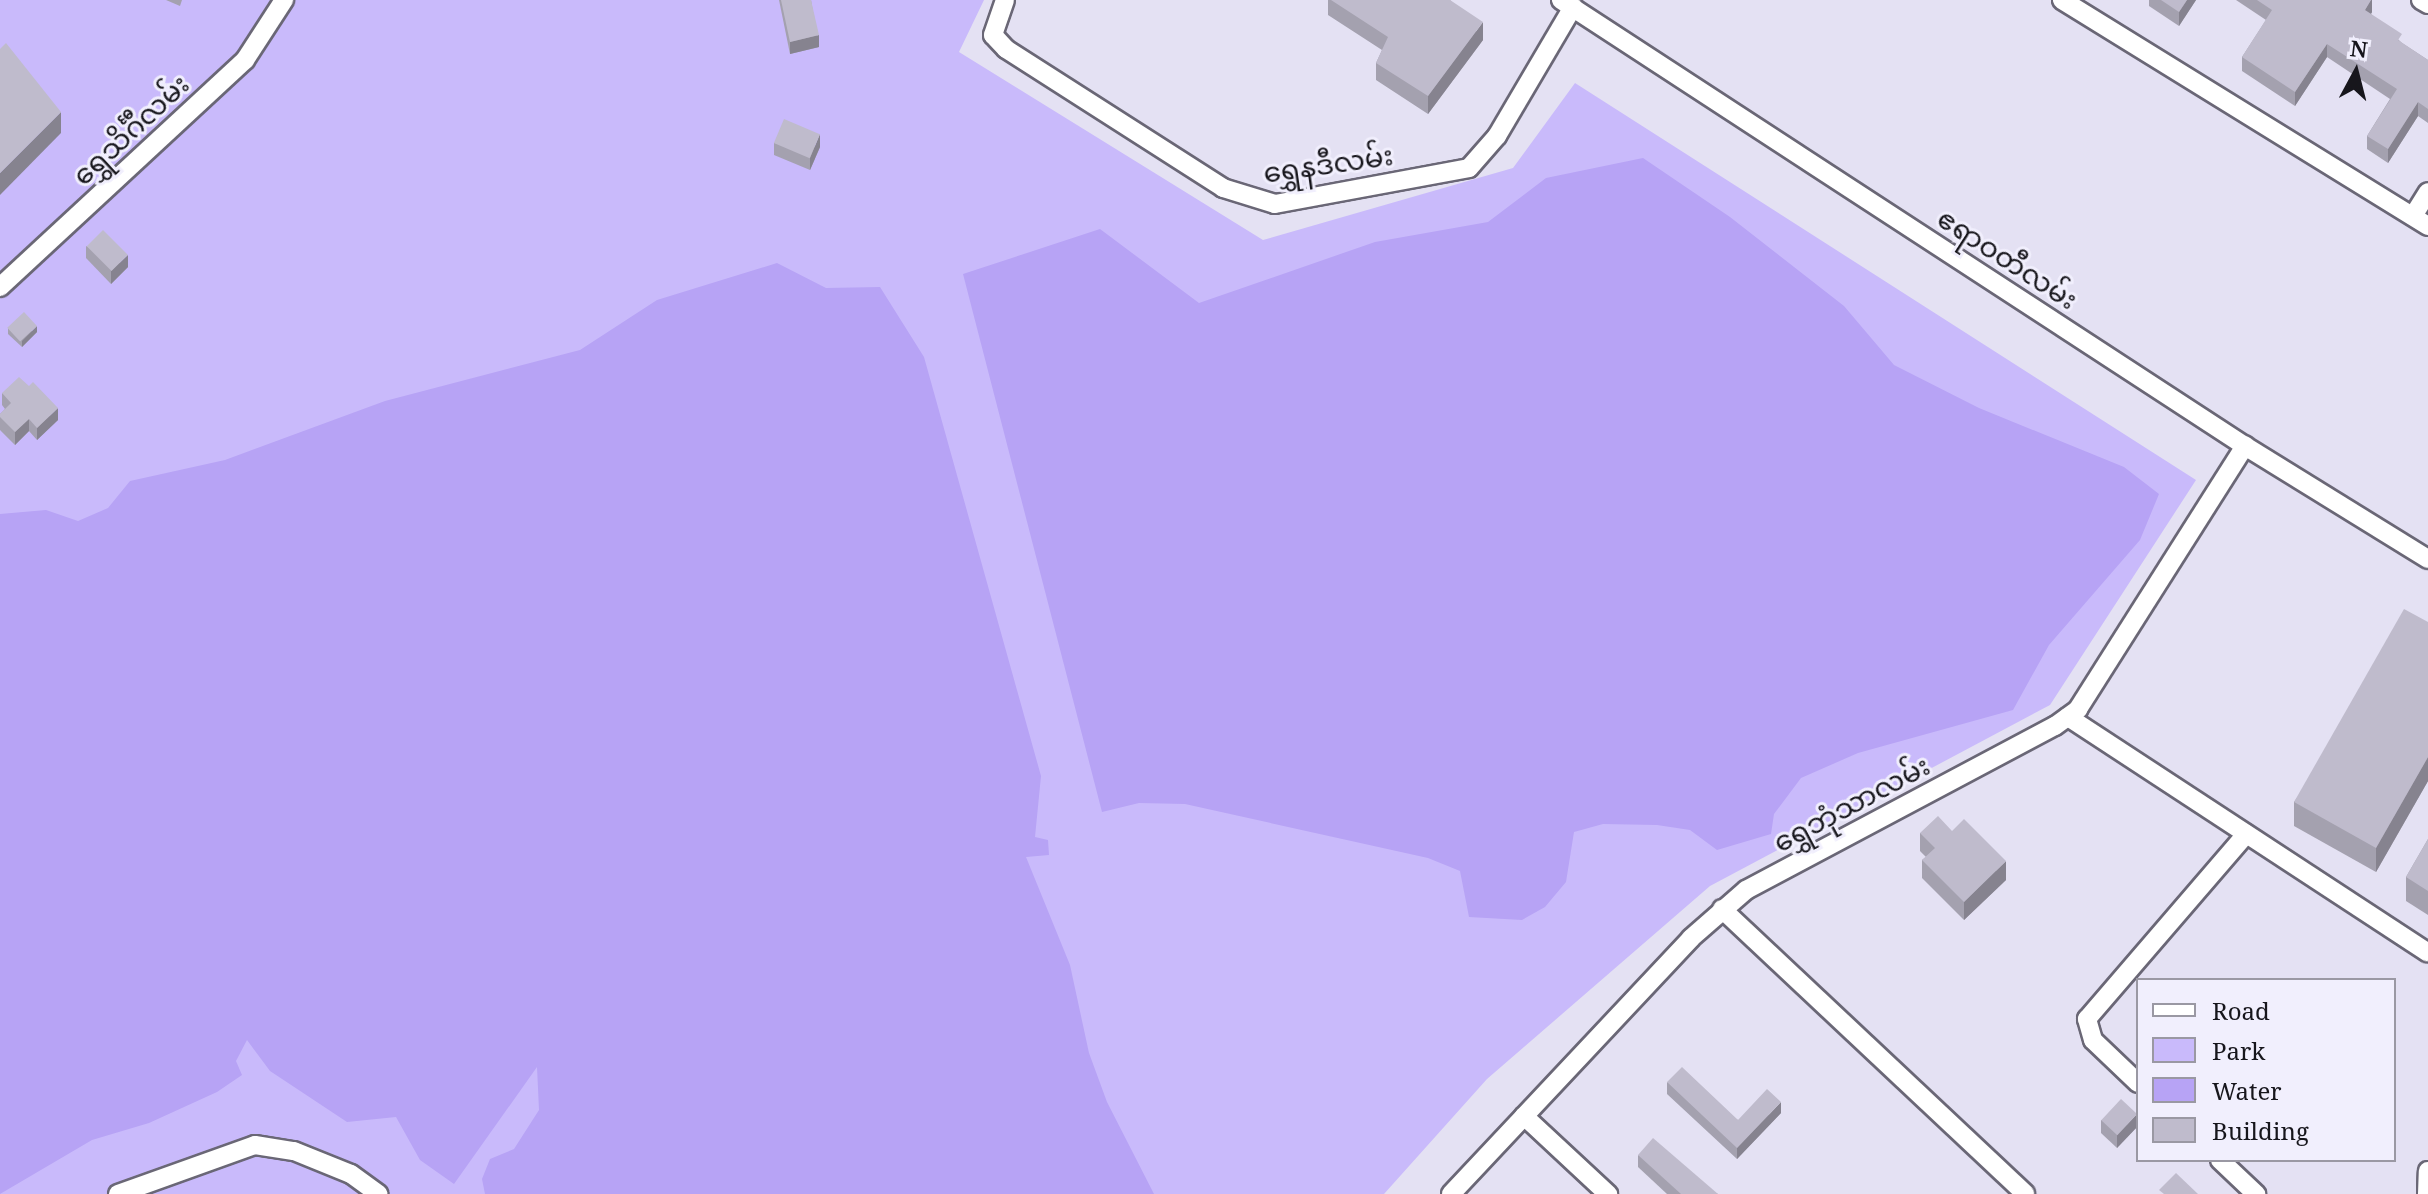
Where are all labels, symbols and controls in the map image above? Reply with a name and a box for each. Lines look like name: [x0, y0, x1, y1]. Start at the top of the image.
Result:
north arrow: [2316, 32, 2396, 112]
text: N: [2348, 32, 2369, 64]
street label: ရွှေသိင်္ဂီလမ်း: [65, 67, 195, 191]
street label: ရွှေနဒီလမ်း: [1261, 137, 1395, 189]
street label: ဧရာဝတီလမ်း: [1932, 200, 2084, 316]
street label: ရွှေဘုံသာလမ်း: [1767, 748, 1935, 858]
legend: [2136, 978, 2396, 1162]
text: Road: [2212, 994, 2270, 1027]
text: Park: [2212, 1034, 2265, 1067]
text: Water: [2212, 1074, 2282, 1107]
text: Building: [2212, 1114, 2309, 1147]

